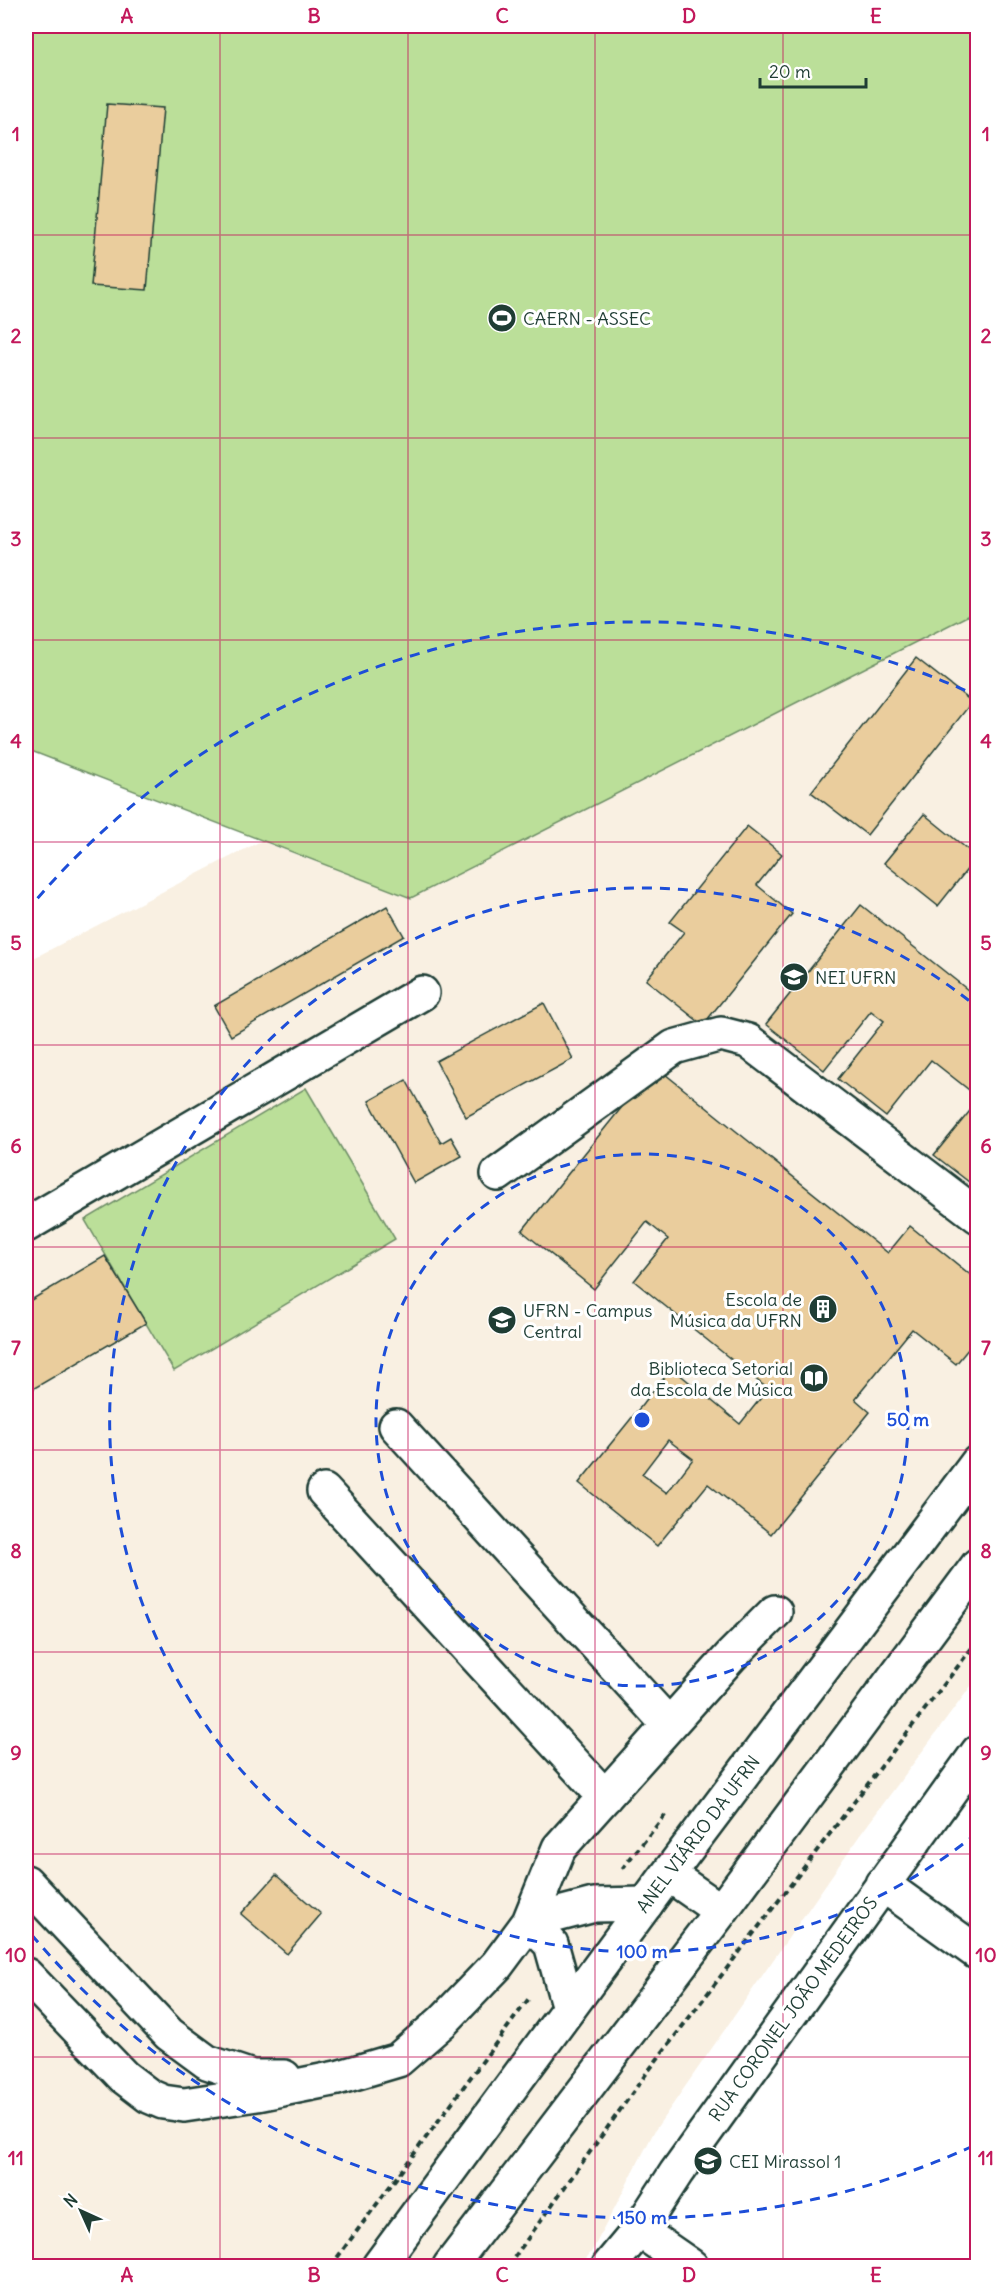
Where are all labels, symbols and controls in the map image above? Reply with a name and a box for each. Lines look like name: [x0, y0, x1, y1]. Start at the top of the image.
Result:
text: A: [121, 3, 134, 28]
text: B: [307, 3, 321, 28]
text: C: [495, 3, 509, 28]
text: D: [682, 3, 696, 28]
text: E: [870, 3, 882, 28]
scale bar: [760, 51, 866, 89]
text: 20 m: [769, 60, 811, 83]
text: 1: [12, 121, 20, 146]
text: 1: [982, 121, 990, 146]
sports icon: CAERN - ASSEC: [486, 302, 518, 334]
place label: CAERN - ASSEC: [523, 307, 651, 330]
text: 2: [11, 323, 22, 348]
text: 2: [981, 323, 992, 348]
text: 3: [10, 526, 22, 551]
text: 3: [980, 526, 992, 551]
text: 4: [10, 728, 22, 753]
text: 4: [980, 728, 992, 753]
text: 5: [10, 930, 22, 955]
text: 5: [980, 930, 992, 955]
school or university icon: NEI UFRN: [778, 961, 810, 993]
place label: NEI UFRN: [815, 966, 897, 989]
text: 6: [10, 1133, 22, 1158]
text: 6: [980, 1133, 992, 1158]
place label: Escola de Música da UFRN: [670, 1288, 802, 1332]
building icon: Escola de Música da UFRN: [807, 1293, 839, 1325]
place label: UFRN - Campus Central: [523, 1299, 652, 1343]
school or university icon: UFRN - Campus Central: [486, 1304, 518, 1336]
text: 7: [11, 1335, 21, 1360]
text: 7: [981, 1335, 991, 1360]
place label: Biblioteca Setorial da Escola de Música: [630, 1357, 793, 1401]
library icon: Biblioteca Setorial da Escola de Música: [798, 1362, 830, 1394]
text: 50 m: [887, 1408, 929, 1431]
centre of rings: [632, 1410, 652, 1430]
text: 8: [10, 1538, 22, 1563]
text: 8: [980, 1538, 992, 1563]
text: 9: [10, 1740, 22, 1765]
text: 9: [980, 1740, 992, 1765]
street label: ANEL VIÁRIO DA UFRN: [631, 1751, 765, 1917]
street label: RUA CORONEL JOÃO MEDEIROS: [704, 1892, 882, 2126]
text: 100 m: [617, 1940, 668, 1963]
text: 10: [5, 1942, 27, 1967]
text: 10: [975, 1942, 997, 1967]
text: 11: [8, 2145, 24, 2170]
school or university icon: CEI Mirassol 1: [692, 2145, 724, 2177]
text: 11: [978, 2145, 994, 2170]
place label: CEI Mirassol 1: [729, 2150, 841, 2173]
north arrow: [51, 2181, 111, 2241]
text: N: [59, 2189, 81, 2211]
text: 150 m: [617, 2206, 667, 2229]
text: A: [121, 2262, 134, 2287]
text: B: [307, 2262, 321, 2287]
text: C: [495, 2262, 509, 2287]
text: D: [682, 2262, 696, 2287]
text: E: [870, 2262, 882, 2287]

